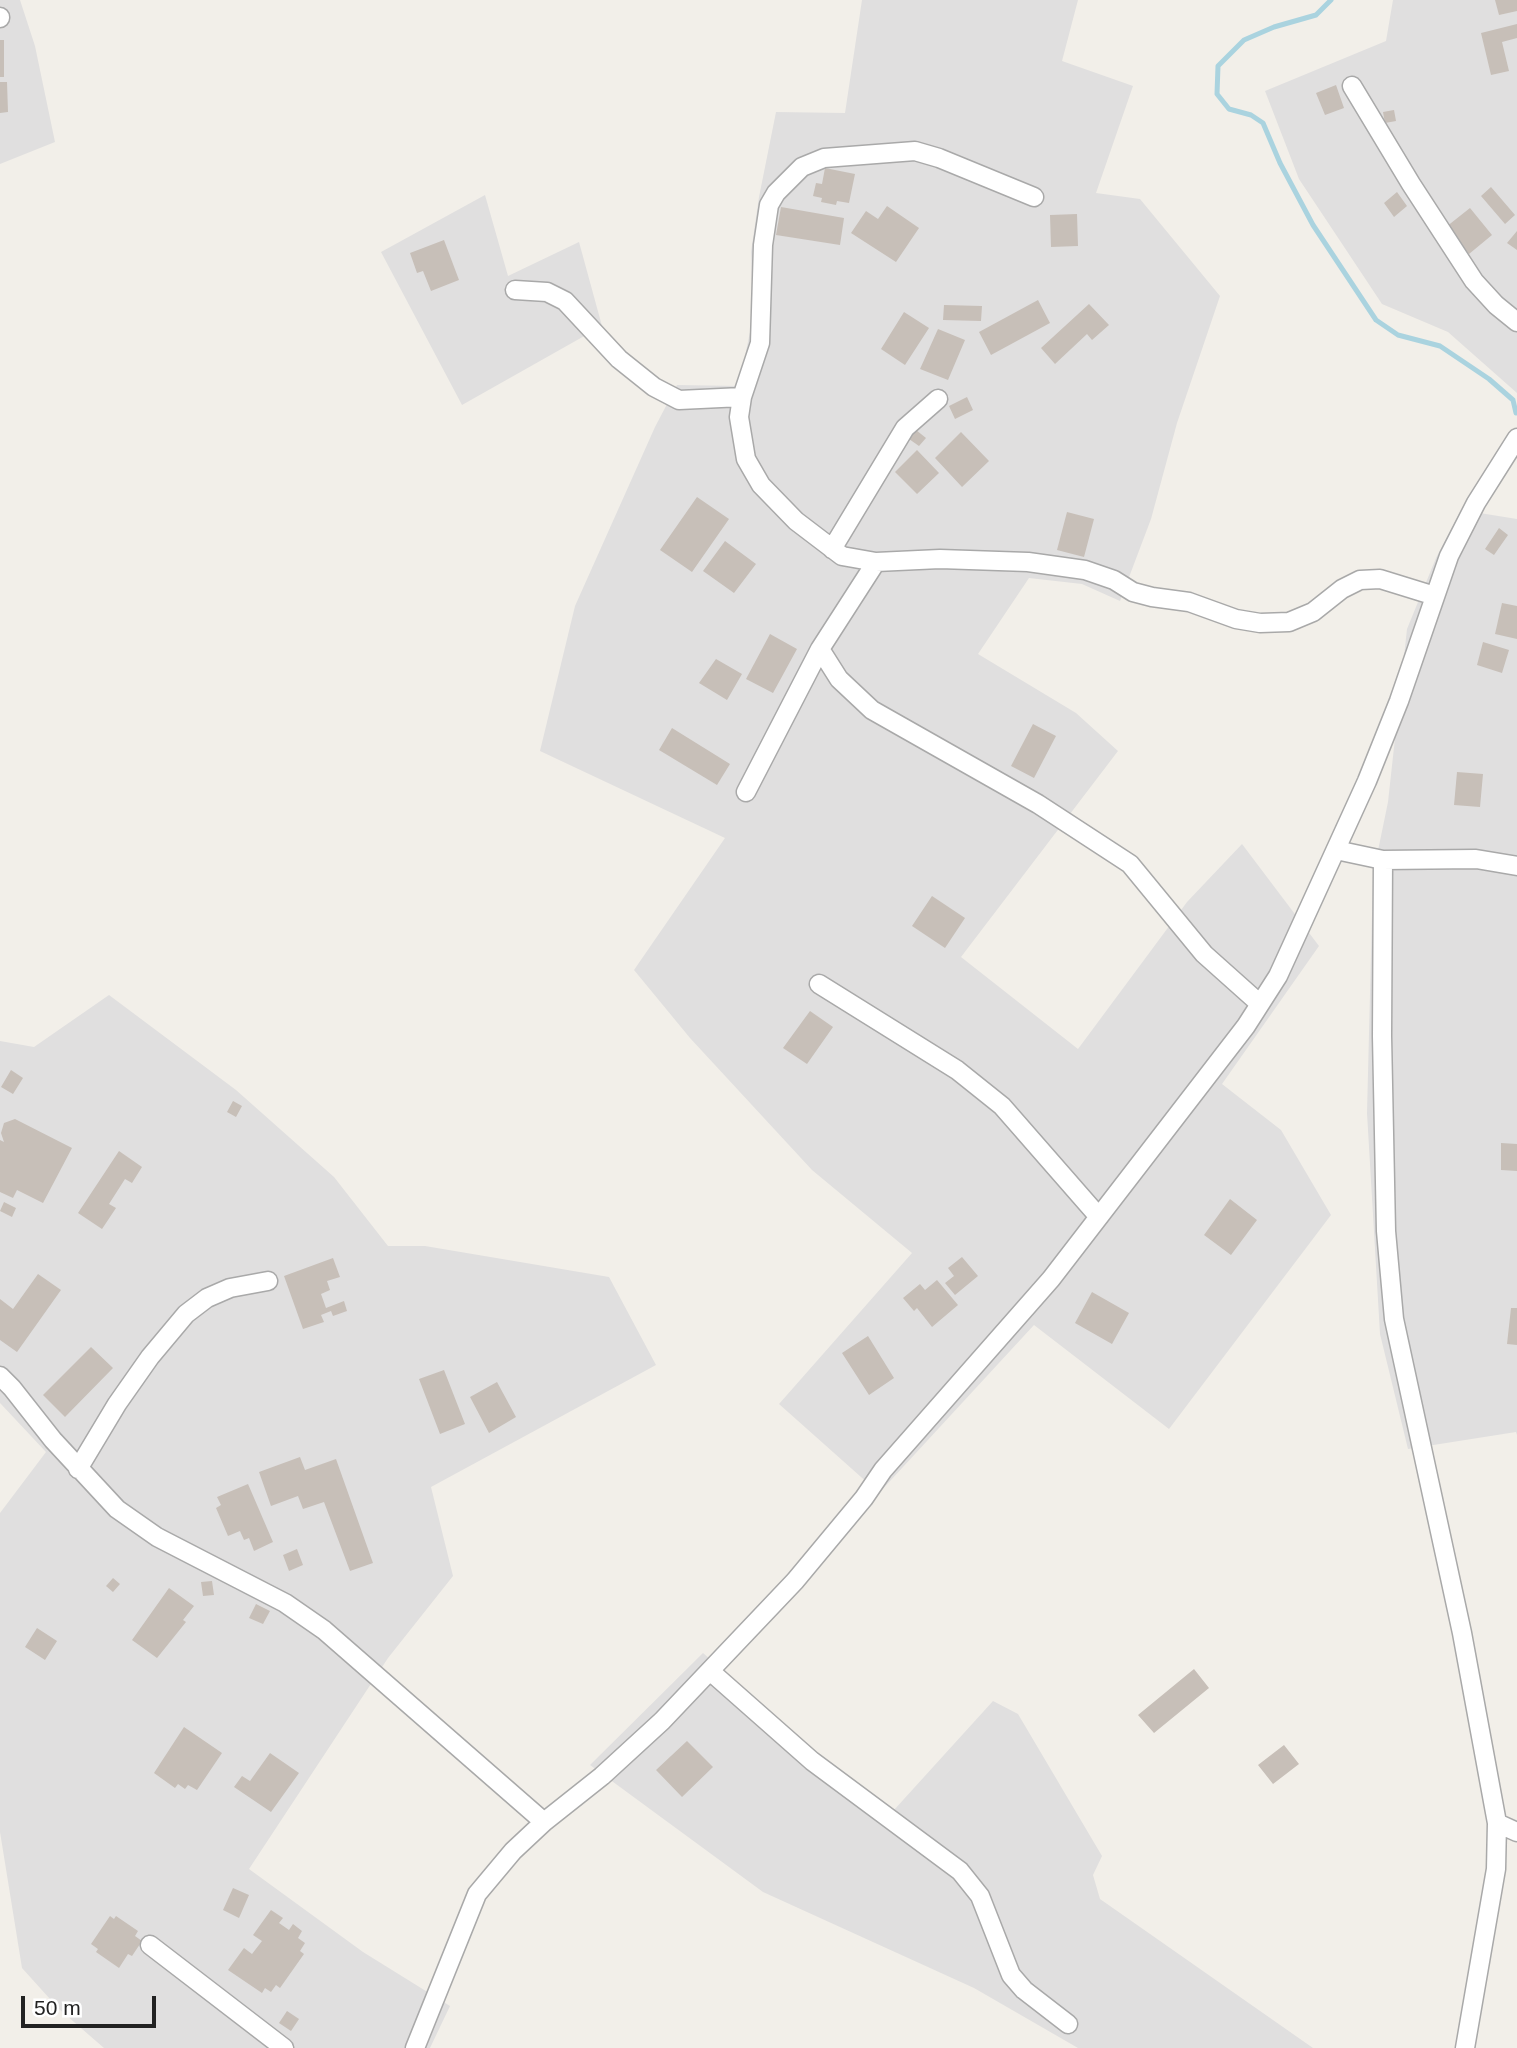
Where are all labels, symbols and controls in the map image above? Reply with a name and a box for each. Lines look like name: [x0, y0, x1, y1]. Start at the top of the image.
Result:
scale bar: [24, 1982, 159, 2026]
text: 50 m: [34, 1996, 81, 2019]

